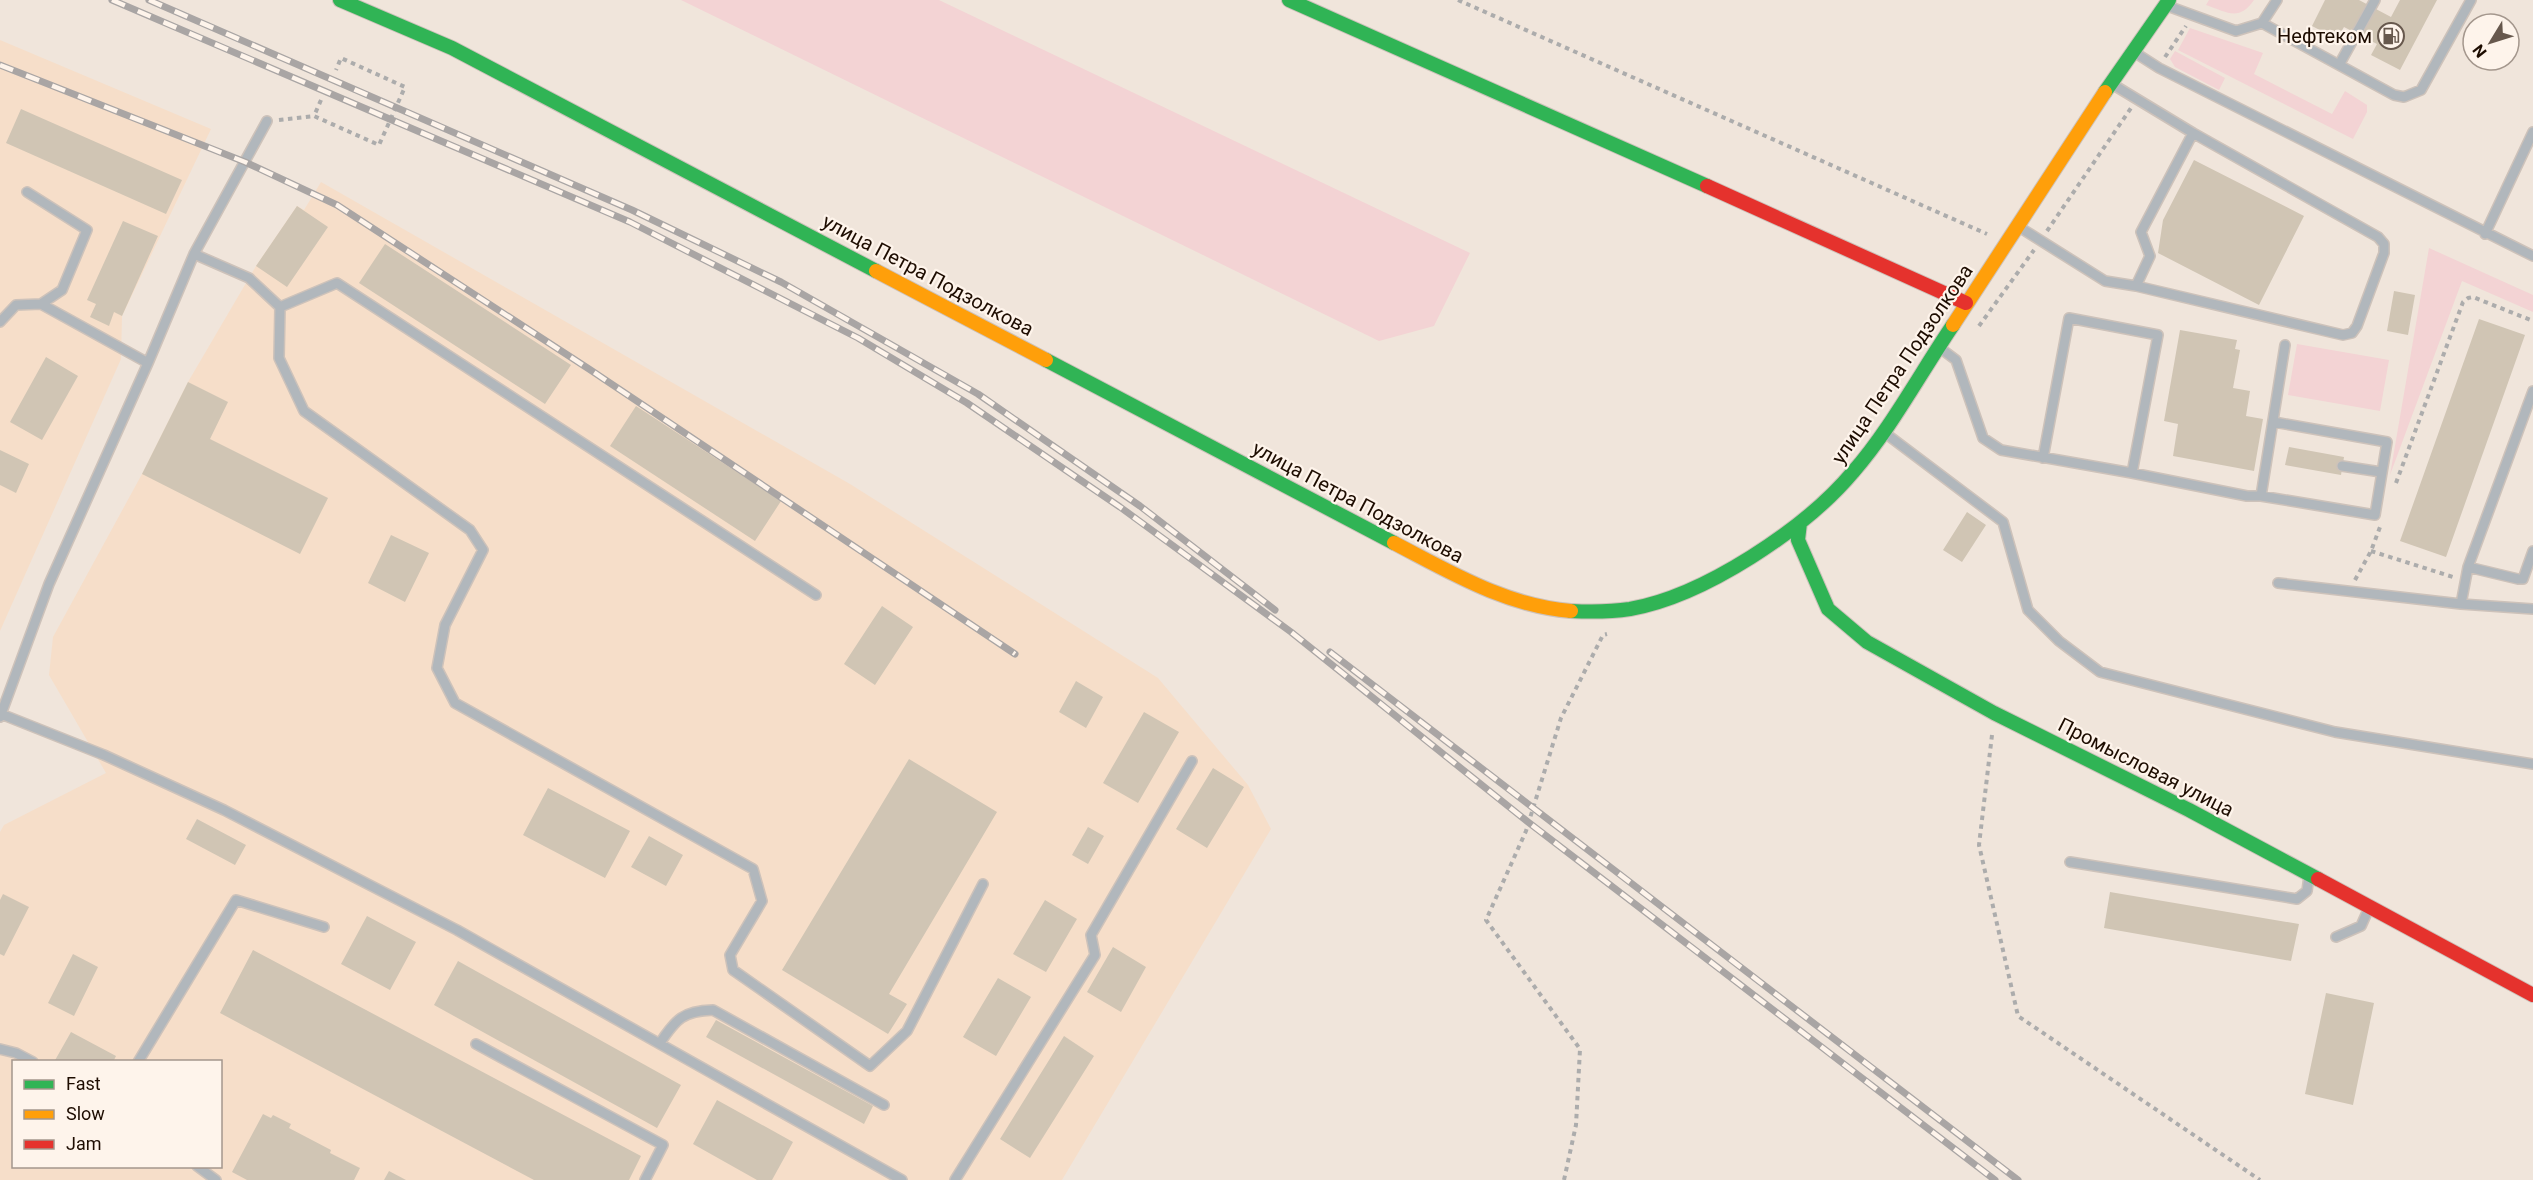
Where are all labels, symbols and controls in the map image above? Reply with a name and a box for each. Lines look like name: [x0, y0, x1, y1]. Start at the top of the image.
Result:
north arrow: [2461, 12, 2521, 72]
fuel station icon: Нефтеком: [2376, 21, 2406, 51]
place label: Нефтеком: [2277, 24, 2372, 48]
text: N: [2469, 41, 2491, 61]
street label: улица Петра Подзолкова: [818, 209, 1038, 341]
street label: улица Петра Подзолкова: [1826, 260, 1978, 468]
street label: улица Петра Подзолкова: [1248, 436, 1468, 568]
street label: Промысловая улица: [2054, 712, 2238, 822]
legend: [12, 1060, 222, 1168]
text: Fast: [66, 1073, 101, 1094]
text: Slow: [66, 1103, 105, 1124]
text: Jam: [66, 1133, 102, 1154]

